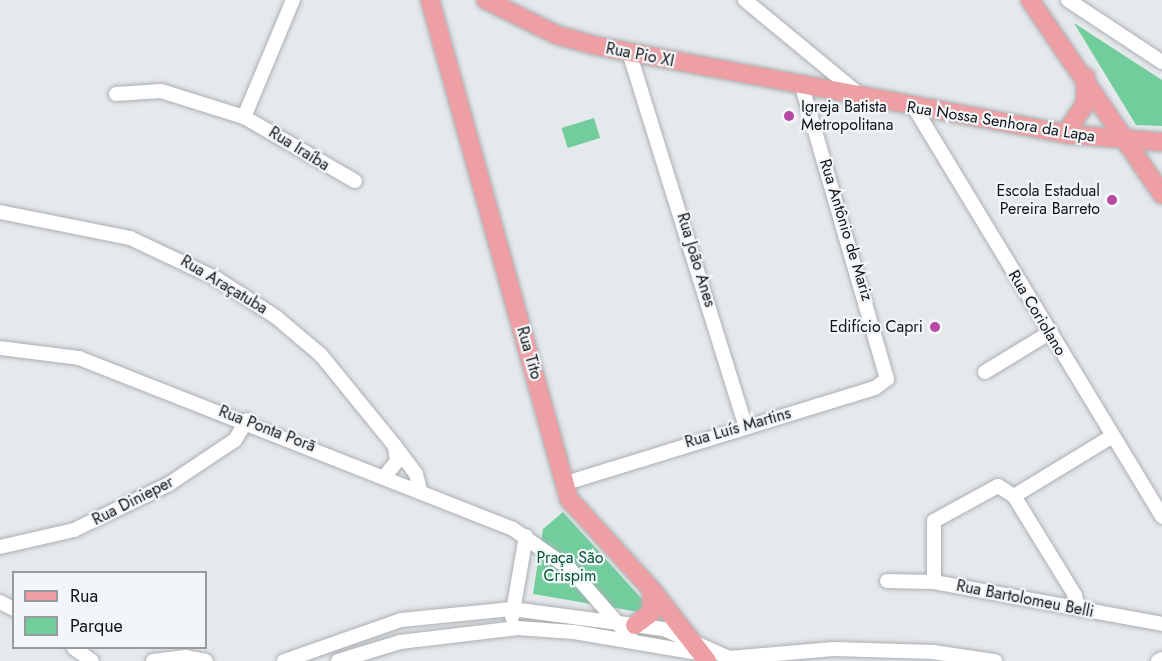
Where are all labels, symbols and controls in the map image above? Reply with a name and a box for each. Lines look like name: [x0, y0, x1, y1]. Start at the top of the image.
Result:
street label: Rua Pio XI: [604, 39, 676, 71]
place label: Igreja Batista Metropolitana: [801, 97, 893, 135]
street label: Rua Nossa Senhora da Lapa: [906, 98, 1096, 146]
marker: Igreja Batista Metropolitana: [782, 109, 796, 123]
street label: Rua Iraíba: [265, 123, 333, 175]
street label: Rua Antônio de Mariz: [815, 157, 877, 303]
place label: Escola Estadual Pereira Barreto: [997, 181, 1100, 219]
marker: Escola Estadual Pereira Barreto: [1105, 193, 1119, 207]
street label: Rua João Anes: [673, 211, 719, 309]
street label: Rua Araçatuba: [177, 252, 271, 318]
street label: Rua Coriolano: [1004, 267, 1070, 359]
place label: Edifício Capri: [829, 317, 923, 337]
marker: Edifício Capri: [928, 320, 942, 334]
street label: Rua Tito: [512, 324, 546, 382]
street label: Rua Ponta Porã: [216, 402, 318, 456]
street label: Rua Luís Martins: [683, 404, 793, 452]
street label: Rua Dinieper: [89, 472, 177, 530]
park label: Praça São Crispim: [536, 548, 604, 586]
legend: [12, 571, 207, 649]
street label: Rua Bartolomeu Belli: [955, 576, 1095, 622]
text: Rua: [70, 583, 98, 609]
text: Parque: [70, 613, 123, 639]

